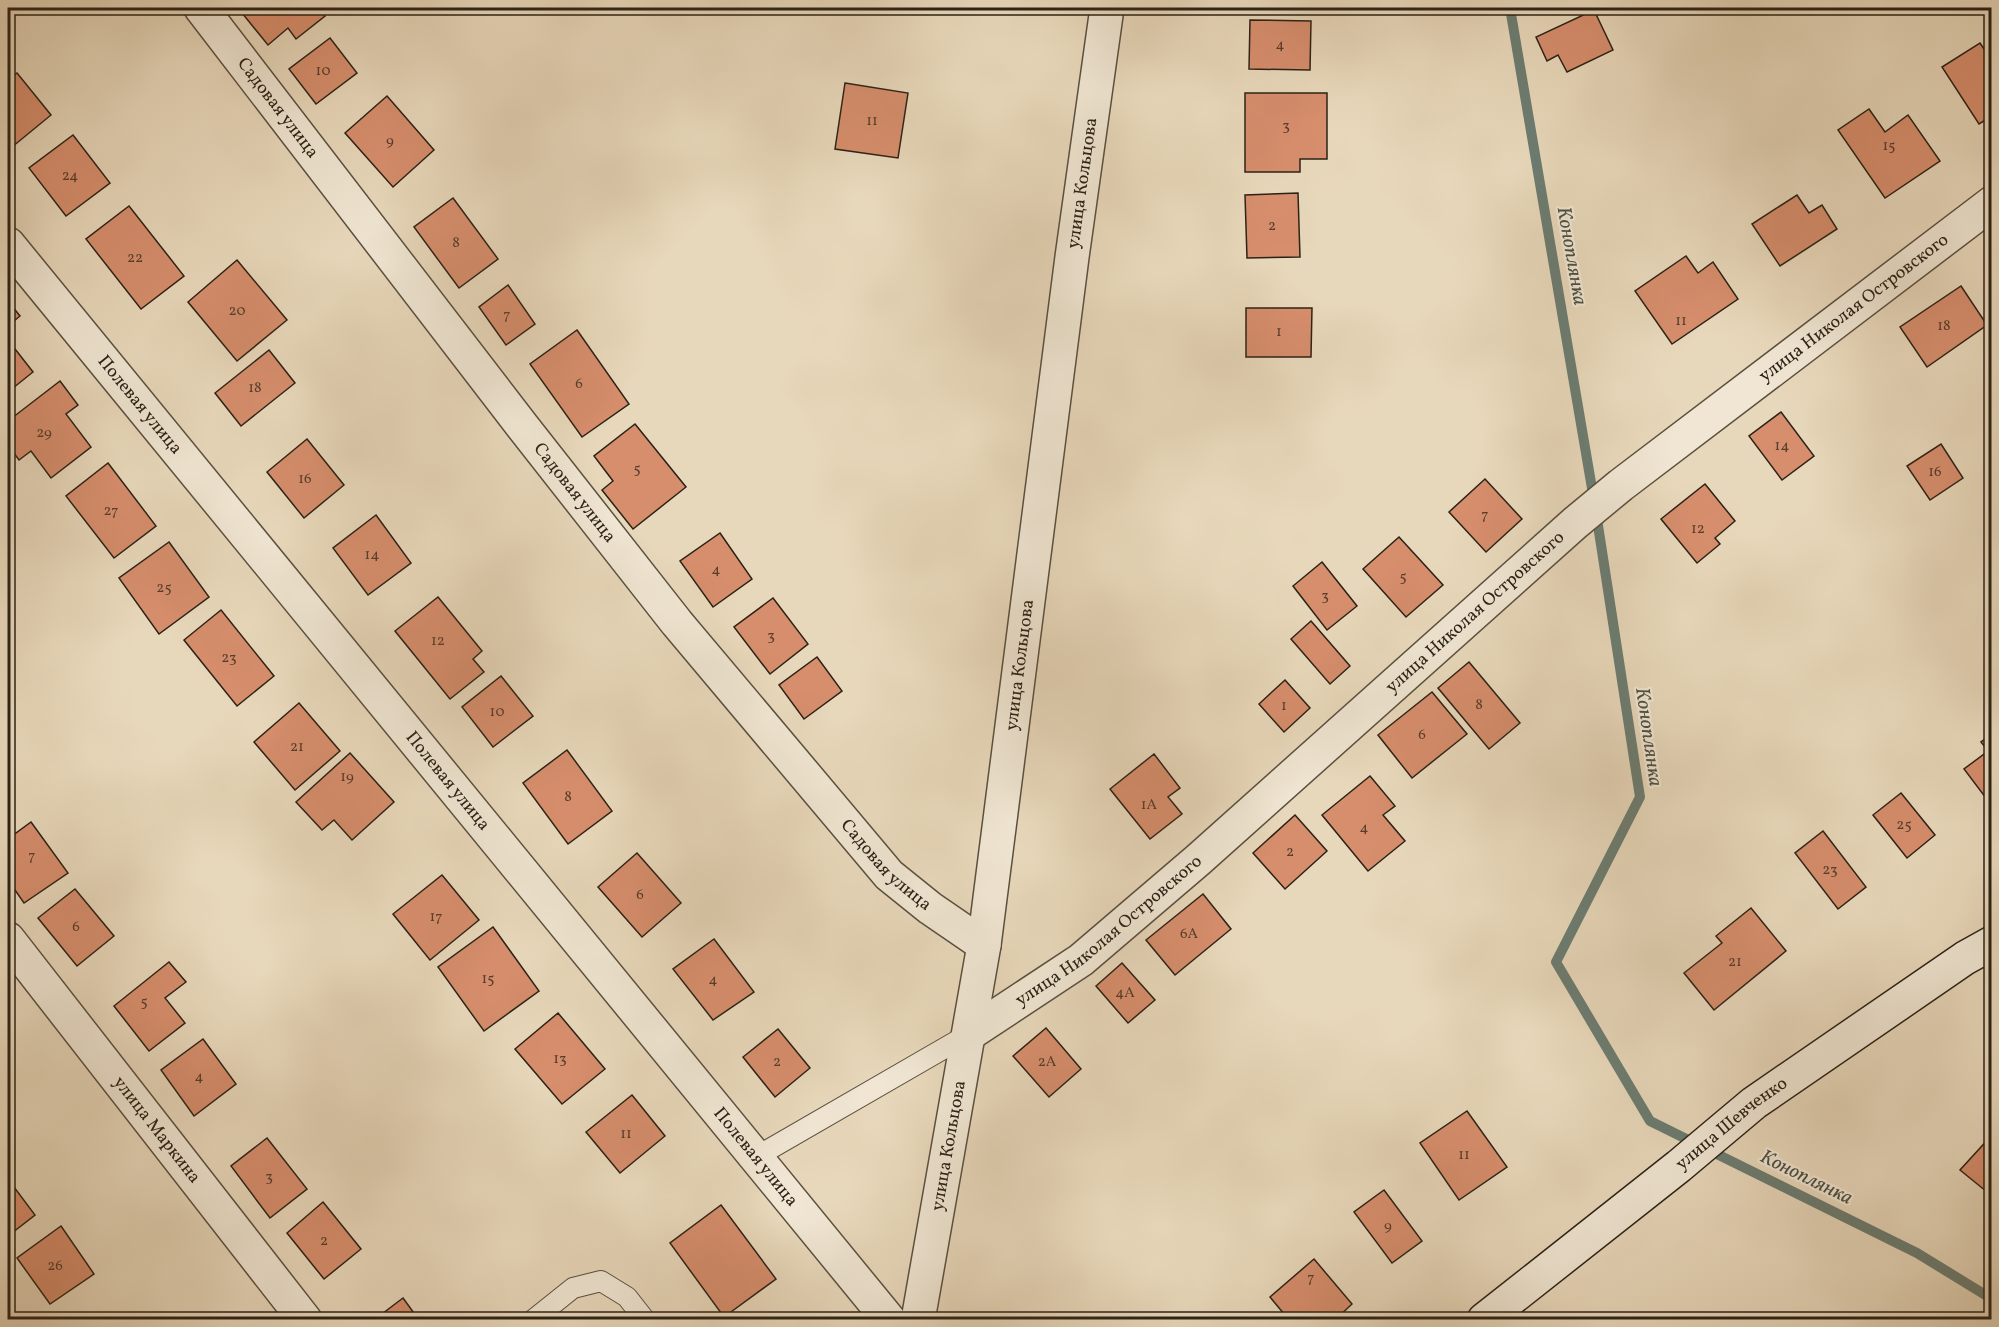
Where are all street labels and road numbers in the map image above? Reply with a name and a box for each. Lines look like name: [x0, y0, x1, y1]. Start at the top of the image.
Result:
street label: Садовая улица: [231, 52, 325, 164]
street label: улица Кольцова: [1061, 116, 1104, 250]
street label: улица Николая Островского: [1754, 228, 1954, 388]
street label: Полевая улица: [91, 350, 188, 460]
street label: Садовая улица: [527, 437, 622, 548]
street label: улица Николая Островского: [1380, 525, 1570, 699]
street label: улица Кольцова: [999, 598, 1041, 732]
street label: Полевая улица: [399, 726, 496, 836]
street label: Садовая улица: [835, 814, 937, 917]
street label: улица Николая Островского: [1010, 849, 1208, 1013]
street label: улица Маркина: [107, 1071, 207, 1189]
street label: улица Шевченко: [1670, 1071, 1793, 1176]
street label: улица Кольцова: [925, 1078, 972, 1213]
street label: Полевая улица: [707, 1102, 804, 1212]

